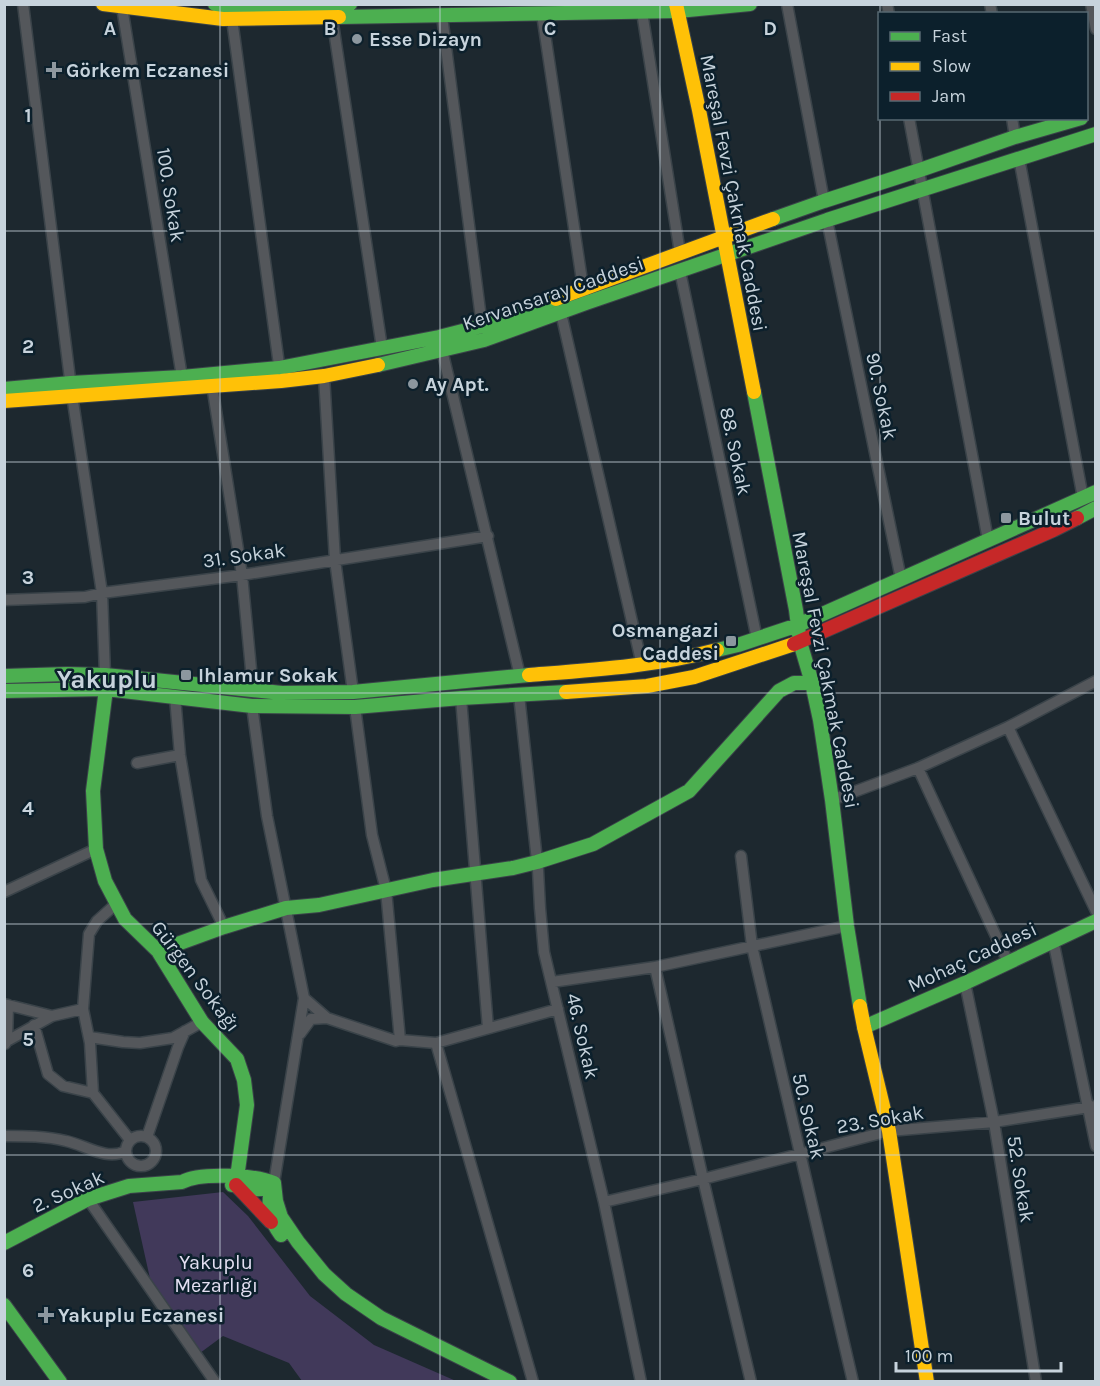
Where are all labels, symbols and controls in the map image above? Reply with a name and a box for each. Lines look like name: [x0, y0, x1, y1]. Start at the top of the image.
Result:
legend: [878, 12, 1088, 120]
text: A: [104, 17, 117, 40]
text: B: [324, 17, 336, 40]
text: C: [544, 17, 556, 40]
text: D: [763, 17, 777, 40]
text: Fast: [932, 25, 967, 47]
place label: Esse Dizayn: [369, 28, 482, 51]
marker: Esse Dizayn: [350, 32, 364, 46]
street label: Mareşal Fevzi Çakmak Caddesi: [695, 53, 772, 334]
text: Slow: [932, 55, 971, 77]
place label: Görkem Eczanesi: [66, 59, 229, 82]
marker: Görkem Eczanesi: [47, 63, 61, 77]
text: Jam: [932, 85, 966, 107]
text: 1: [24, 104, 32, 127]
street label: 100. Sokak: [152, 146, 189, 244]
street label: Kervansaray Caddesi: [459, 252, 647, 335]
text: 2: [22, 335, 34, 358]
street label: 90. Sokak: [861, 350, 902, 442]
place label: Ay Apt.: [425, 373, 489, 396]
marker: Ay Apt.: [406, 377, 420, 391]
street label: 88. Sokak: [715, 405, 756, 497]
place label: Bulut: [1018, 507, 1070, 530]
marker: Bulut: [999, 511, 1013, 525]
street label: Mareşal Fevzi Çakmak Caddesi: [787, 530, 864, 811]
street label: 31. Sokak: [201, 538, 287, 573]
text: 3: [22, 566, 34, 589]
place label: Osmangazi Caddesi: [612, 619, 719, 665]
marker: Osmangazi Caddesi: [724, 634, 738, 648]
district label: Yakuplu: [57, 664, 157, 695]
place label: Ihlamur Sokak: [198, 664, 338, 687]
marker: Ihlamur Sokak: [179, 668, 193, 682]
text: 4: [22, 797, 34, 820]
street label: Gürgen Sokağı: [146, 916, 245, 1036]
street label: Mohaç Caddesi: [904, 918, 1040, 997]
street label: 46. Sokak: [561, 991, 604, 1081]
text: 5: [22, 1028, 34, 1051]
street label: 50. Sokak: [787, 1071, 830, 1162]
street label: 23. Sokak: [835, 1101, 926, 1138]
street label: 52. Sokak: [1002, 1134, 1039, 1224]
street label: 2. Sokak: [29, 1165, 108, 1218]
park label: Yakuplu Mezarlığı: [174, 1251, 258, 1297]
text: 6: [22, 1259, 34, 1282]
place label: Yakuplu Eczanesi: [58, 1304, 224, 1327]
marker: Yakuplu Eczanesi: [39, 1308, 53, 1322]
scale bar: [896, 1335, 1061, 1373]
text: 100 m: [905, 1345, 953, 1367]

